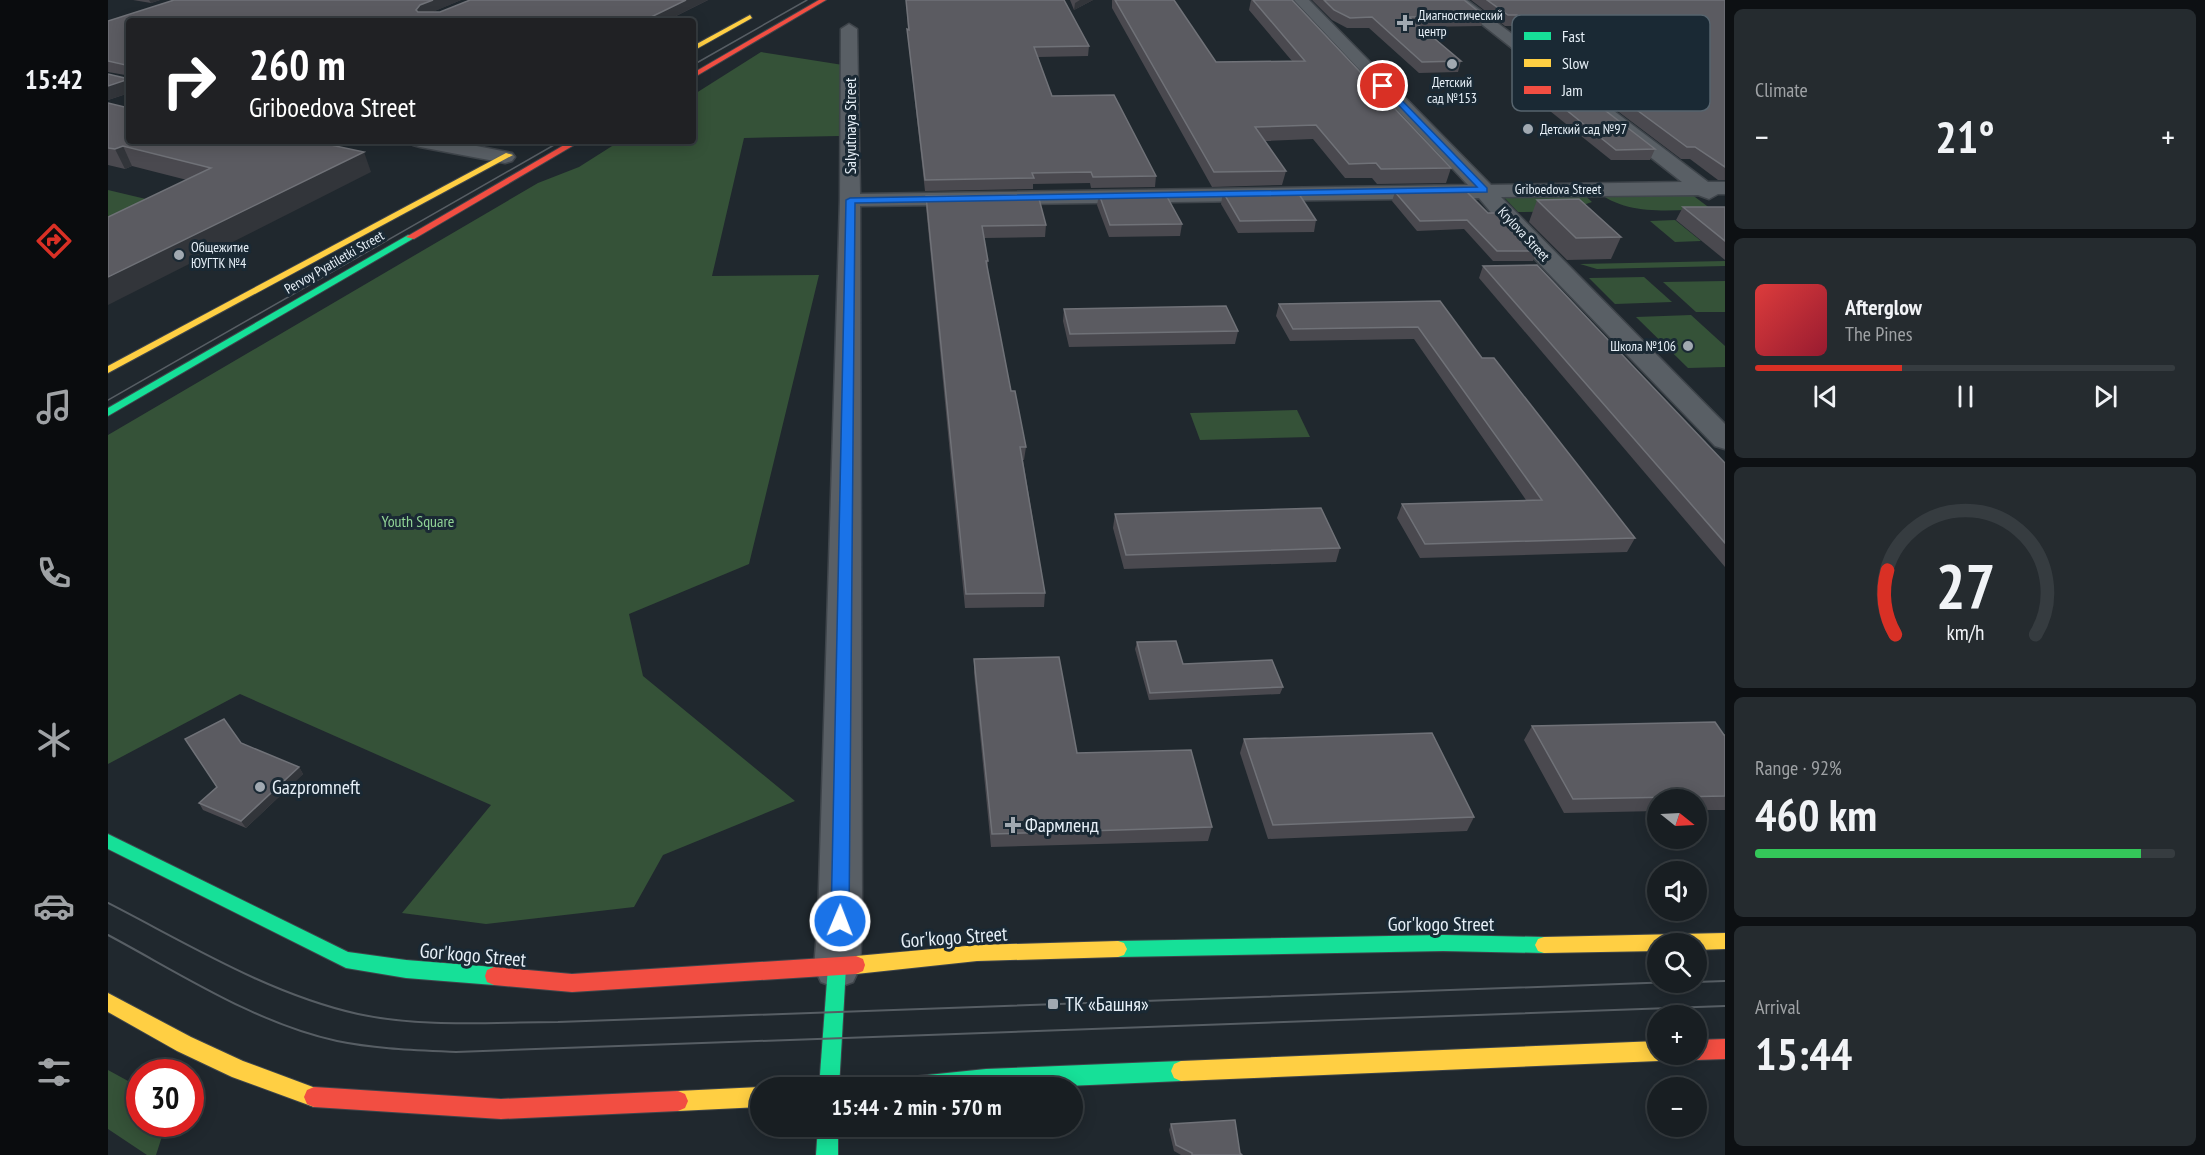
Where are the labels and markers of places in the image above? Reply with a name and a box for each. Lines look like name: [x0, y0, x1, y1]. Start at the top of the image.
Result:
place label: Диагностический центр: [1418, 6, 1503, 40]
marker: Диагностический центр: [1396, 14, 1414, 32]
marker: Детский сад №153: [1445, 57, 1459, 71]
pin: [1357, 60, 1408, 111]
place label: Детский сад №153: [1427, 73, 1477, 107]
place label: Детский сад №97: [1540, 120, 1627, 138]
marker: Детский сад №97: [1521, 122, 1535, 136]
place label: Общежитие ЮУГТК №4: [191, 238, 249, 272]
marker: Общежитие ЮУГТК №4: [172, 248, 186, 262]
place label: Школа №106: [1610, 337, 1676, 355]
marker: Школа №106: [1681, 339, 1695, 353]
place label: Gazpromneft: [272, 774, 361, 800]
marker: Gazpromneft: [253, 780, 267, 794]
place label: Фармленд: [1025, 812, 1099, 838]
marker: Фармленд: [1006, 818, 1020, 832]
place label: ТК «Башня»: [1065, 991, 1149, 1017]
marker: ТК «Башня»: [1046, 997, 1060, 1011]

